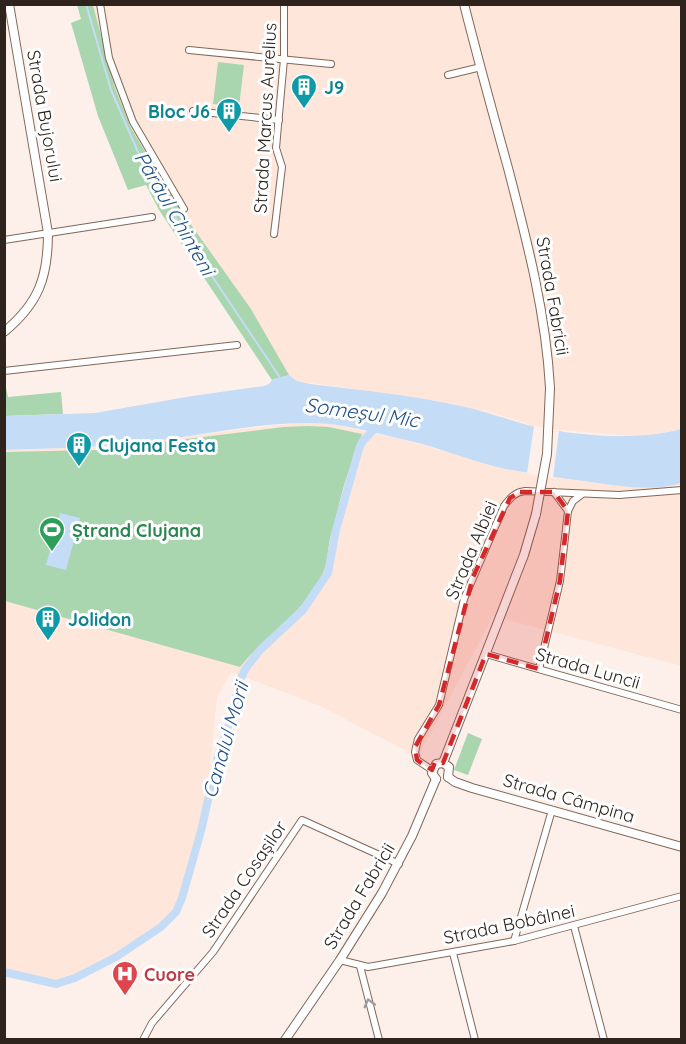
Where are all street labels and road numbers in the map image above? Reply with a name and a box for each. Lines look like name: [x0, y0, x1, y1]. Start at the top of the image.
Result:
street label: Strada Marcus Aurelius: [249, 22, 281, 214]
street label: Strada Bujorului: [22, 48, 68, 184]
street label: Strada Fabricii: [531, 235, 575, 357]
street label: Strada Albiei: [440, 497, 502, 603]
street label: Strada Luncii: [533, 642, 643, 694]
street label: Strada Câmpina: [501, 768, 637, 828]
street label: Strada Cosașilor: [196, 816, 292, 942]
street label: Strada Fabricii: [318, 839, 400, 953]
street label: Strada Bobâlnei: [441, 899, 577, 949]

